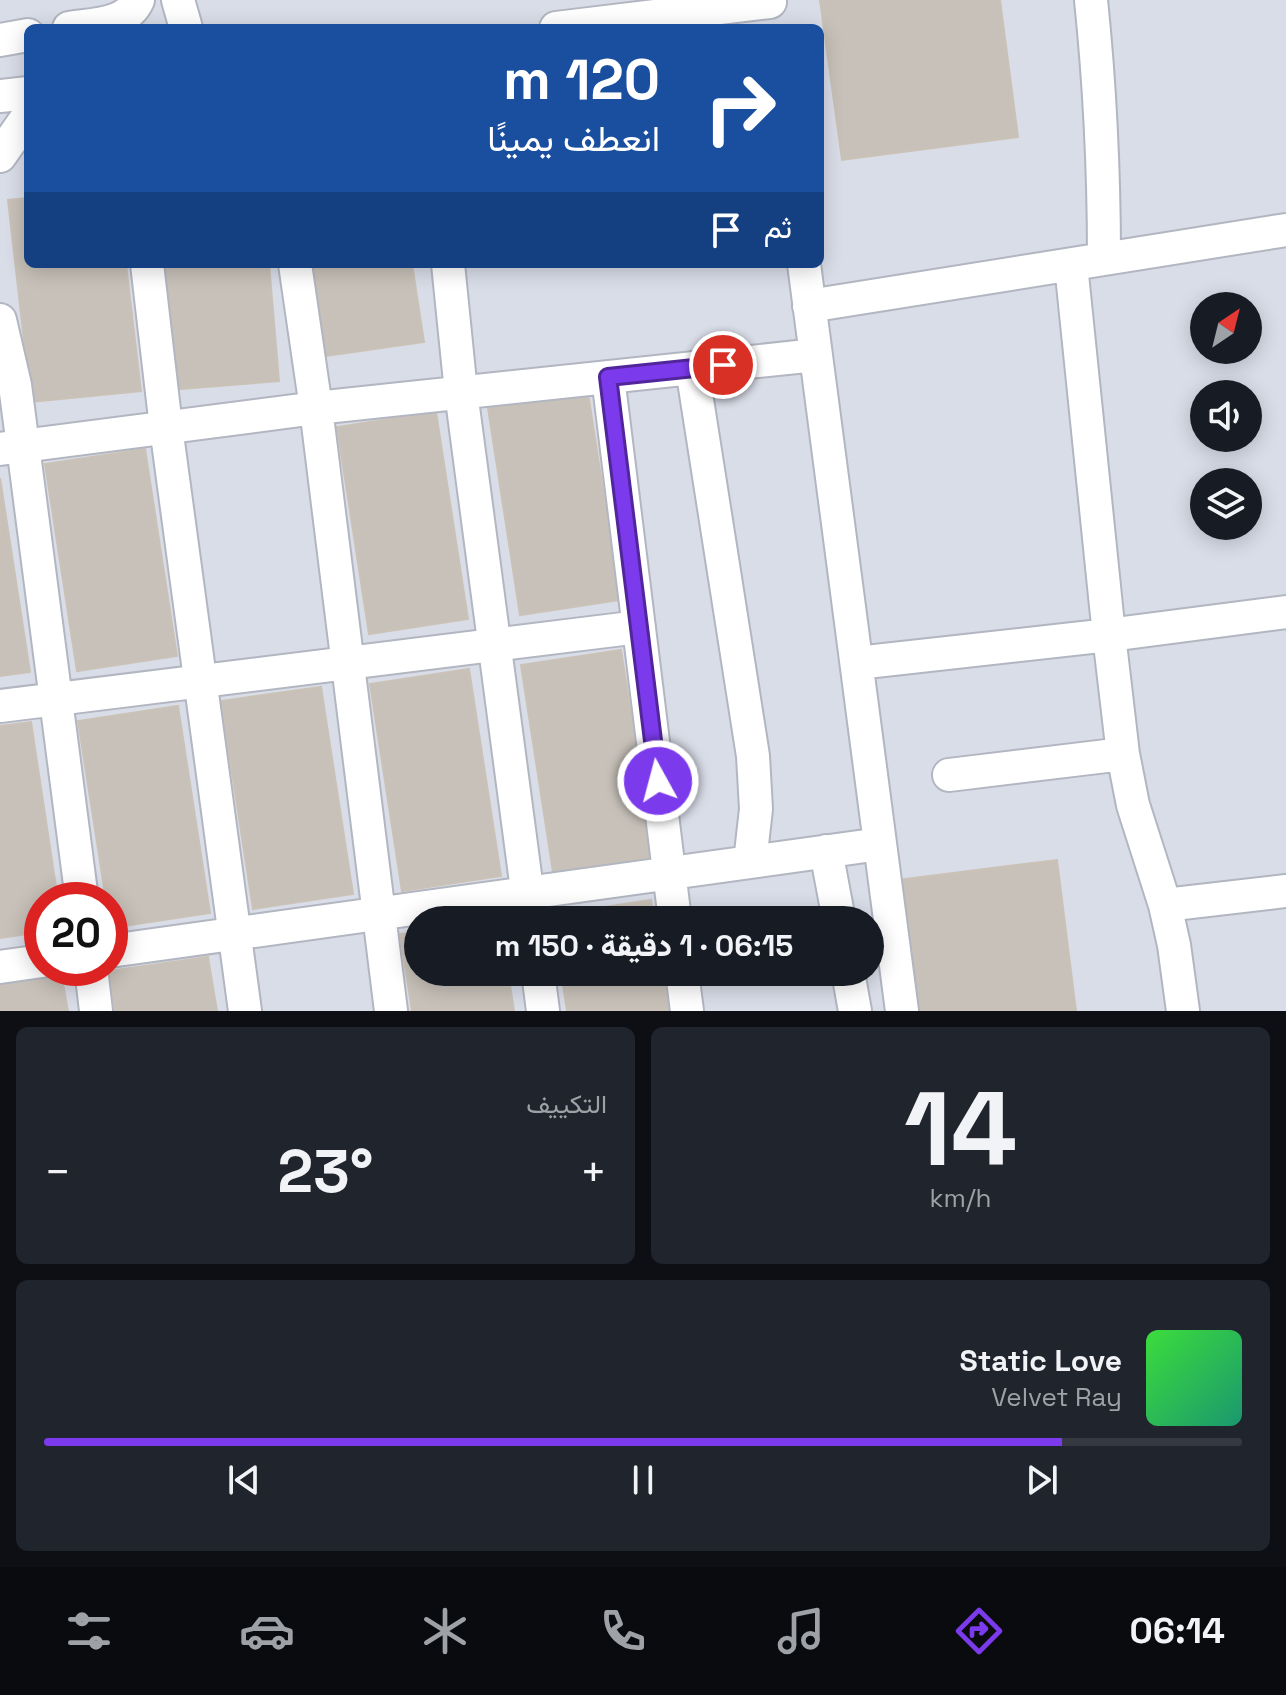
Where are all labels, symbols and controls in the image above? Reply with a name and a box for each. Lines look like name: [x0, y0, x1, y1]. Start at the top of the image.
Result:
text: 120 m: [503, 44, 660, 115]
icon: right: [688, 56, 792, 160]
text: انعطف يمينًا: [487, 116, 660, 162]
icon: arrive: [704, 208, 748, 252]
text: ثم: [764, 208, 792, 247]
north arrow: [1190, 292, 1262, 364]
map controls: [1190, 292, 1262, 540]
pin: [689, 331, 757, 399]
icon: arrive: [701, 343, 745, 387]
button: sound: [1190, 380, 1262, 452]
button: layers: [1190, 468, 1262, 540]
position arrow: [616, 739, 700, 823]
speed limit sign: 20: [24, 882, 128, 986]
text: 06:15 · 1 دقيقة · 150 m: [495, 926, 793, 965]
text: 14: [904, 1063, 1017, 1195]
text: التكييف: [526, 1087, 607, 1121]
text: 23°: [278, 1133, 373, 1210]
text: −: [44, 1144, 71, 1200]
text: +: [580, 1144, 607, 1200]
text: km/h: [930, 1181, 991, 1215]
text: Static Love: [959, 1341, 1122, 1380]
text: Velvet Ray: [991, 1380, 1122, 1414]
icon: previous: [222, 1458, 266, 1502]
icon: pause: [621, 1458, 665, 1502]
icon: next: [1020, 1458, 1064, 1502]
icon: filters: [61, 1603, 117, 1659]
icon: car: [239, 1603, 295, 1659]
icon: climate: [417, 1603, 473, 1659]
icon: phone: [595, 1603, 651, 1659]
icon: music: [773, 1603, 829, 1659]
icon: directions: [951, 1603, 1007, 1659]
text: 06:14: [1129, 1608, 1225, 1654]

